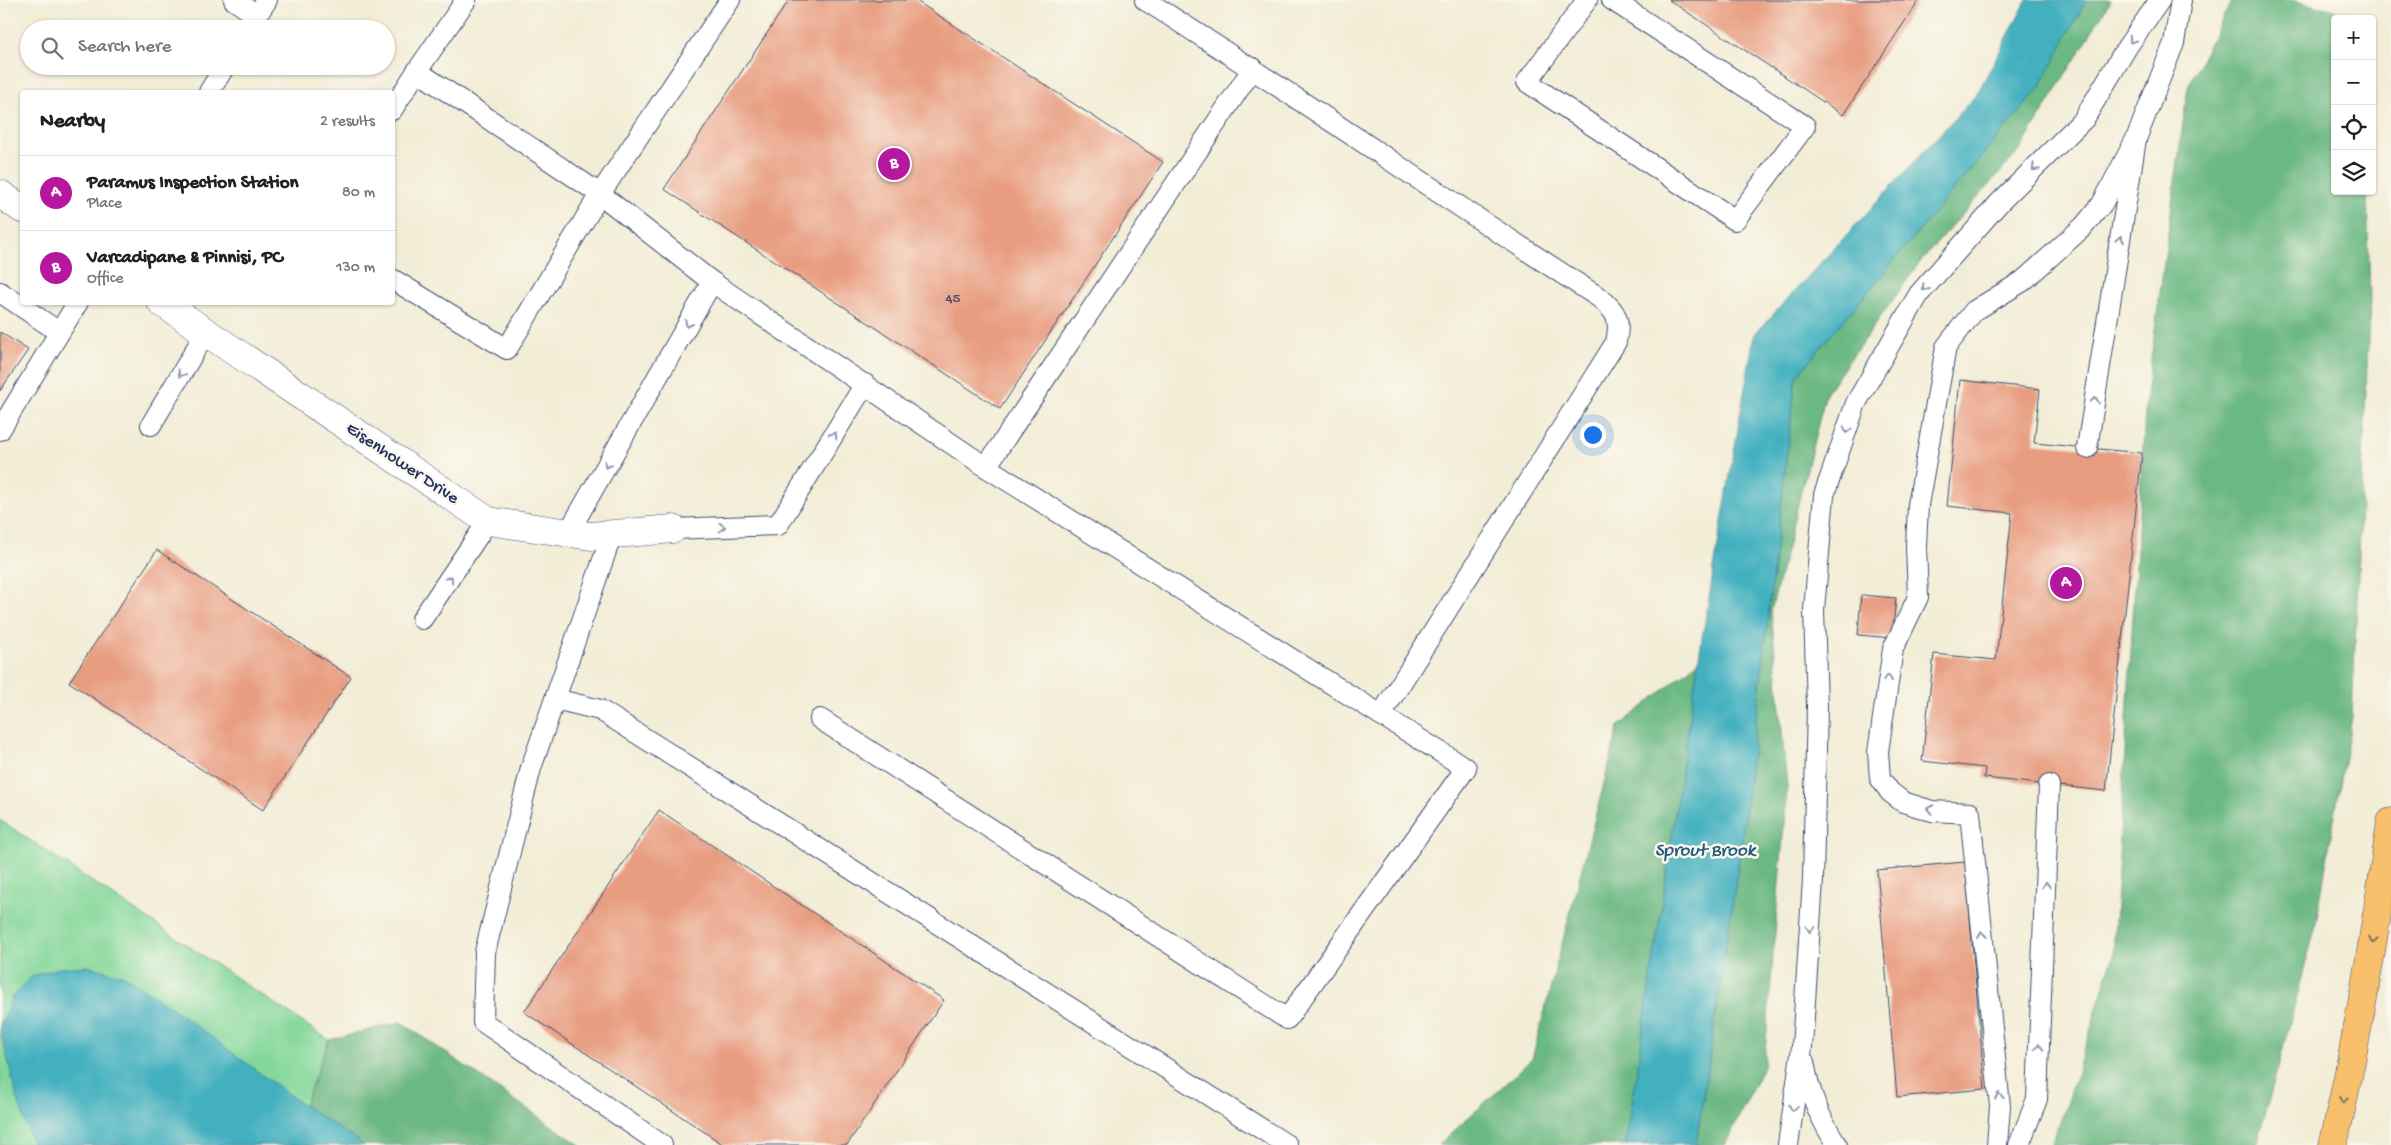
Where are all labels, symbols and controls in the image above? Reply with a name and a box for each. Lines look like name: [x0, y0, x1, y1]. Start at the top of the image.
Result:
map controls: [2331, 15, 2376, 195]
button: +: [2331, 15, 2376, 60]
search box: [20, 20, 395, 75]
icon: search: [38, 34, 66, 62]
one-way arrow: [2129, 34, 2138, 44]
text: Search here: [78, 36, 172, 59]
button: −: [2331, 60, 2376, 105]
button: locate: [2331, 105, 2376, 150]
text: Nearby: [40, 110, 105, 135]
text: 2 results: [320, 113, 375, 132]
pin: B: [878, 145, 910, 183]
button: layers: [2331, 150, 2376, 195]
one-way arrow: [2031, 162, 2040, 171]
text: Paramus Inspection Station: [87, 172, 299, 195]
text: A: [51, 184, 61, 203]
text: 80 m: [342, 184, 375, 203]
text: Place: [87, 195, 122, 214]
one-way arrow: [2115, 235, 2125, 244]
text: Varcadipane & Pinnisi, PC: [87, 247, 283, 270]
text: B: [52, 259, 60, 278]
text: 130 m: [336, 259, 375, 278]
text: Office: [87, 270, 124, 289]
one-way arrow: [1921, 282, 1930, 291]
house number: 45: [946, 290, 961, 308]
one-way arrow: [684, 319, 694, 328]
one-way arrow: [178, 369, 188, 378]
one-way arrow: [2089, 396, 2100, 404]
street label: Eisenhower Drive: [342, 418, 463, 510]
your location: [1580, 422, 1606, 448]
one-way arrow: [1842, 425, 1852, 433]
one-way arrow: [827, 431, 837, 440]
one-way arrow: [603, 460, 613, 469]
one-way arrow: [718, 522, 726, 533]
pin: A: [2050, 564, 2082, 602]
one-way arrow: [443, 575, 453, 584]
one-way arrow: [1883, 674, 1893, 682]
one-way arrow: [1925, 805, 1934, 815]
water label: Sprout Brook: [1655, 840, 1757, 863]
one-way arrow: [2040, 881, 2051, 889]
one-way arrow: [1804, 925, 1815, 933]
one-way arrow: [1977, 930, 1988, 938]
one-way arrow: [2368, 935, 2378, 944]
one-way arrow: [2034, 1043, 2045, 1051]
one-way arrow: [1993, 1092, 2004, 1100]
one-way arrow: [2339, 1095, 2349, 1104]
one-way arrow: [1788, 1104, 1799, 1112]

